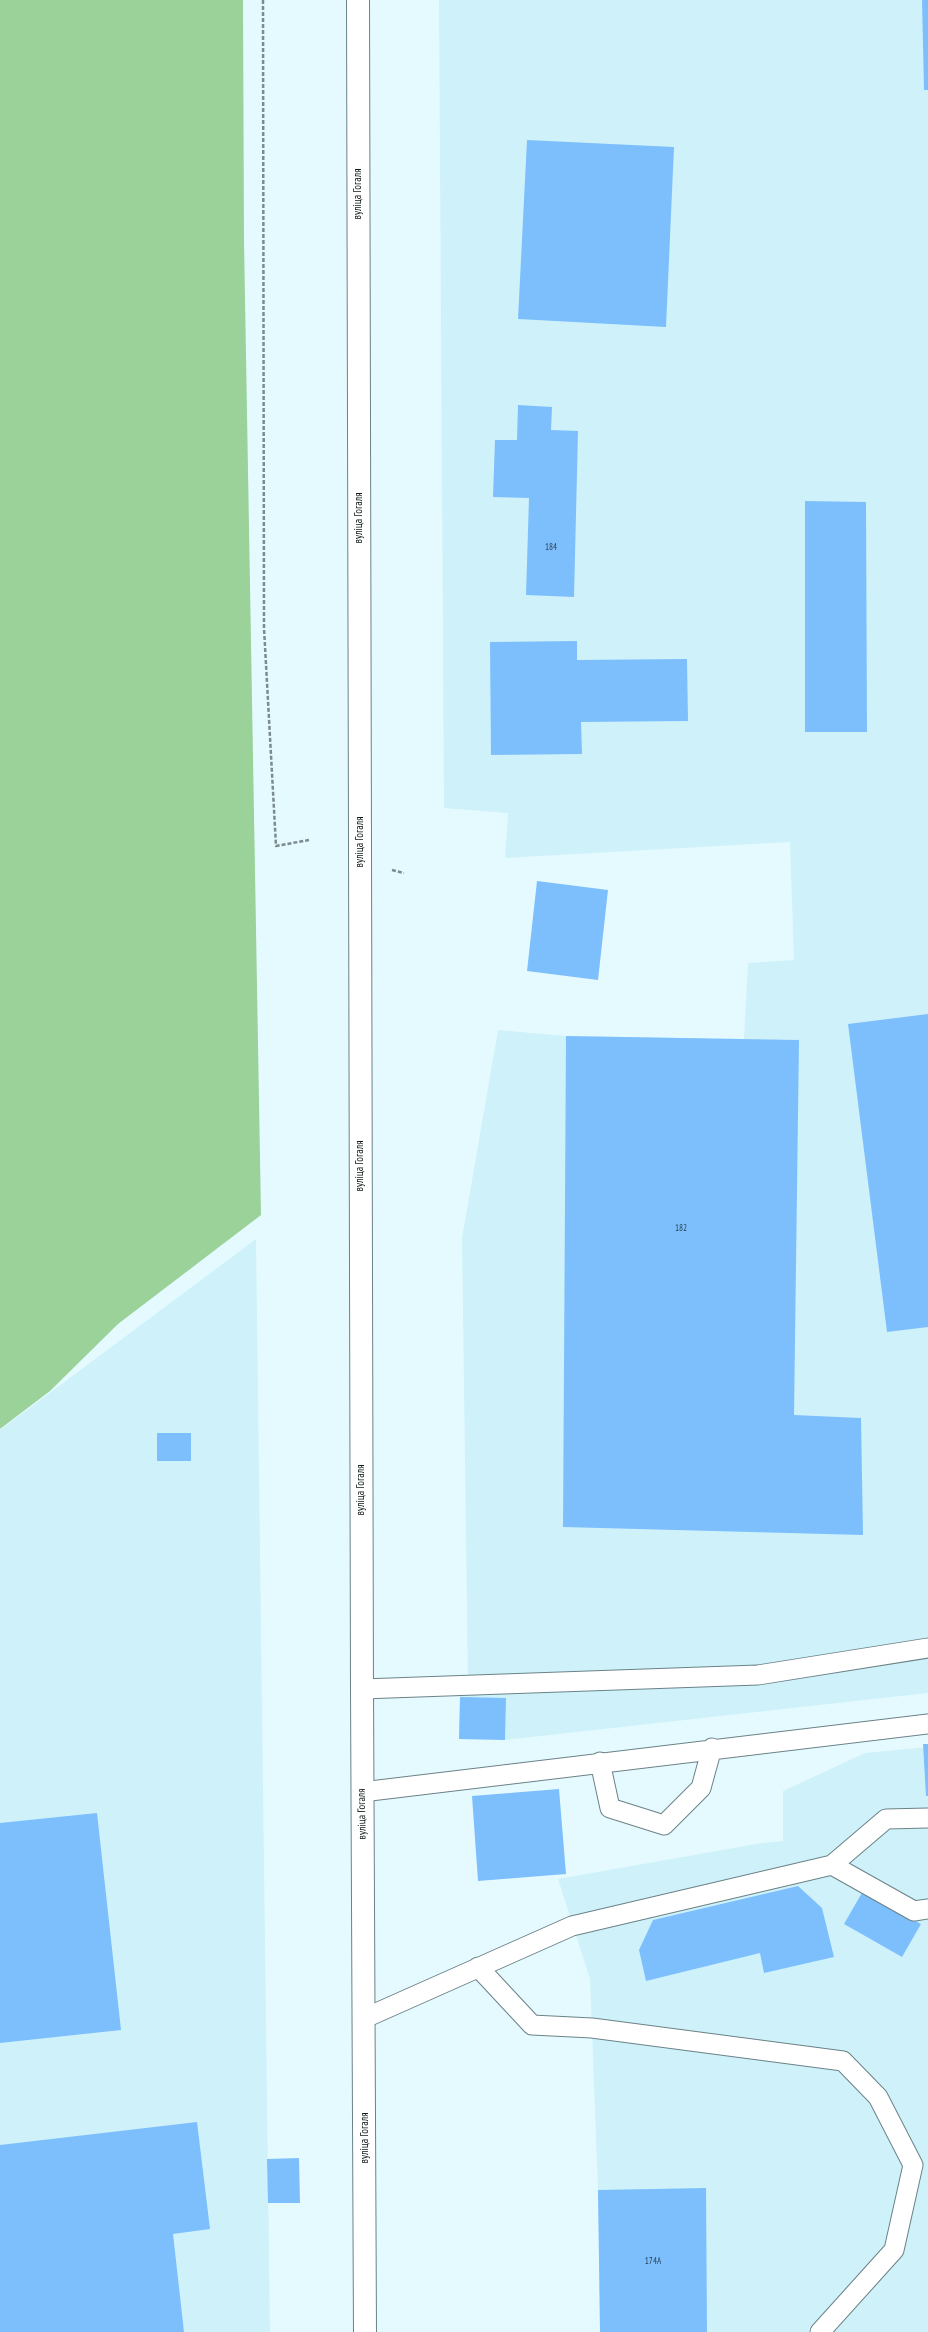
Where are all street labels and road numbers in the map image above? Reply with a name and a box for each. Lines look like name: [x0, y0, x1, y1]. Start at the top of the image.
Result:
street label: вуліца Гогаля: [351, 169, 365, 219]
street label: вуліца Гогаля: [352, 493, 366, 543]
street label: вуліца Гогаля: [353, 817, 367, 867]
street label: вуліца Гогаля: [353, 1141, 367, 1191]
street label: вуліца Гогаля: [354, 1465, 368, 1515]
street label: вуліца Гогаля: [355, 1788, 369, 1840]
street label: вуліца Гогаля: [358, 2113, 372, 2163]

